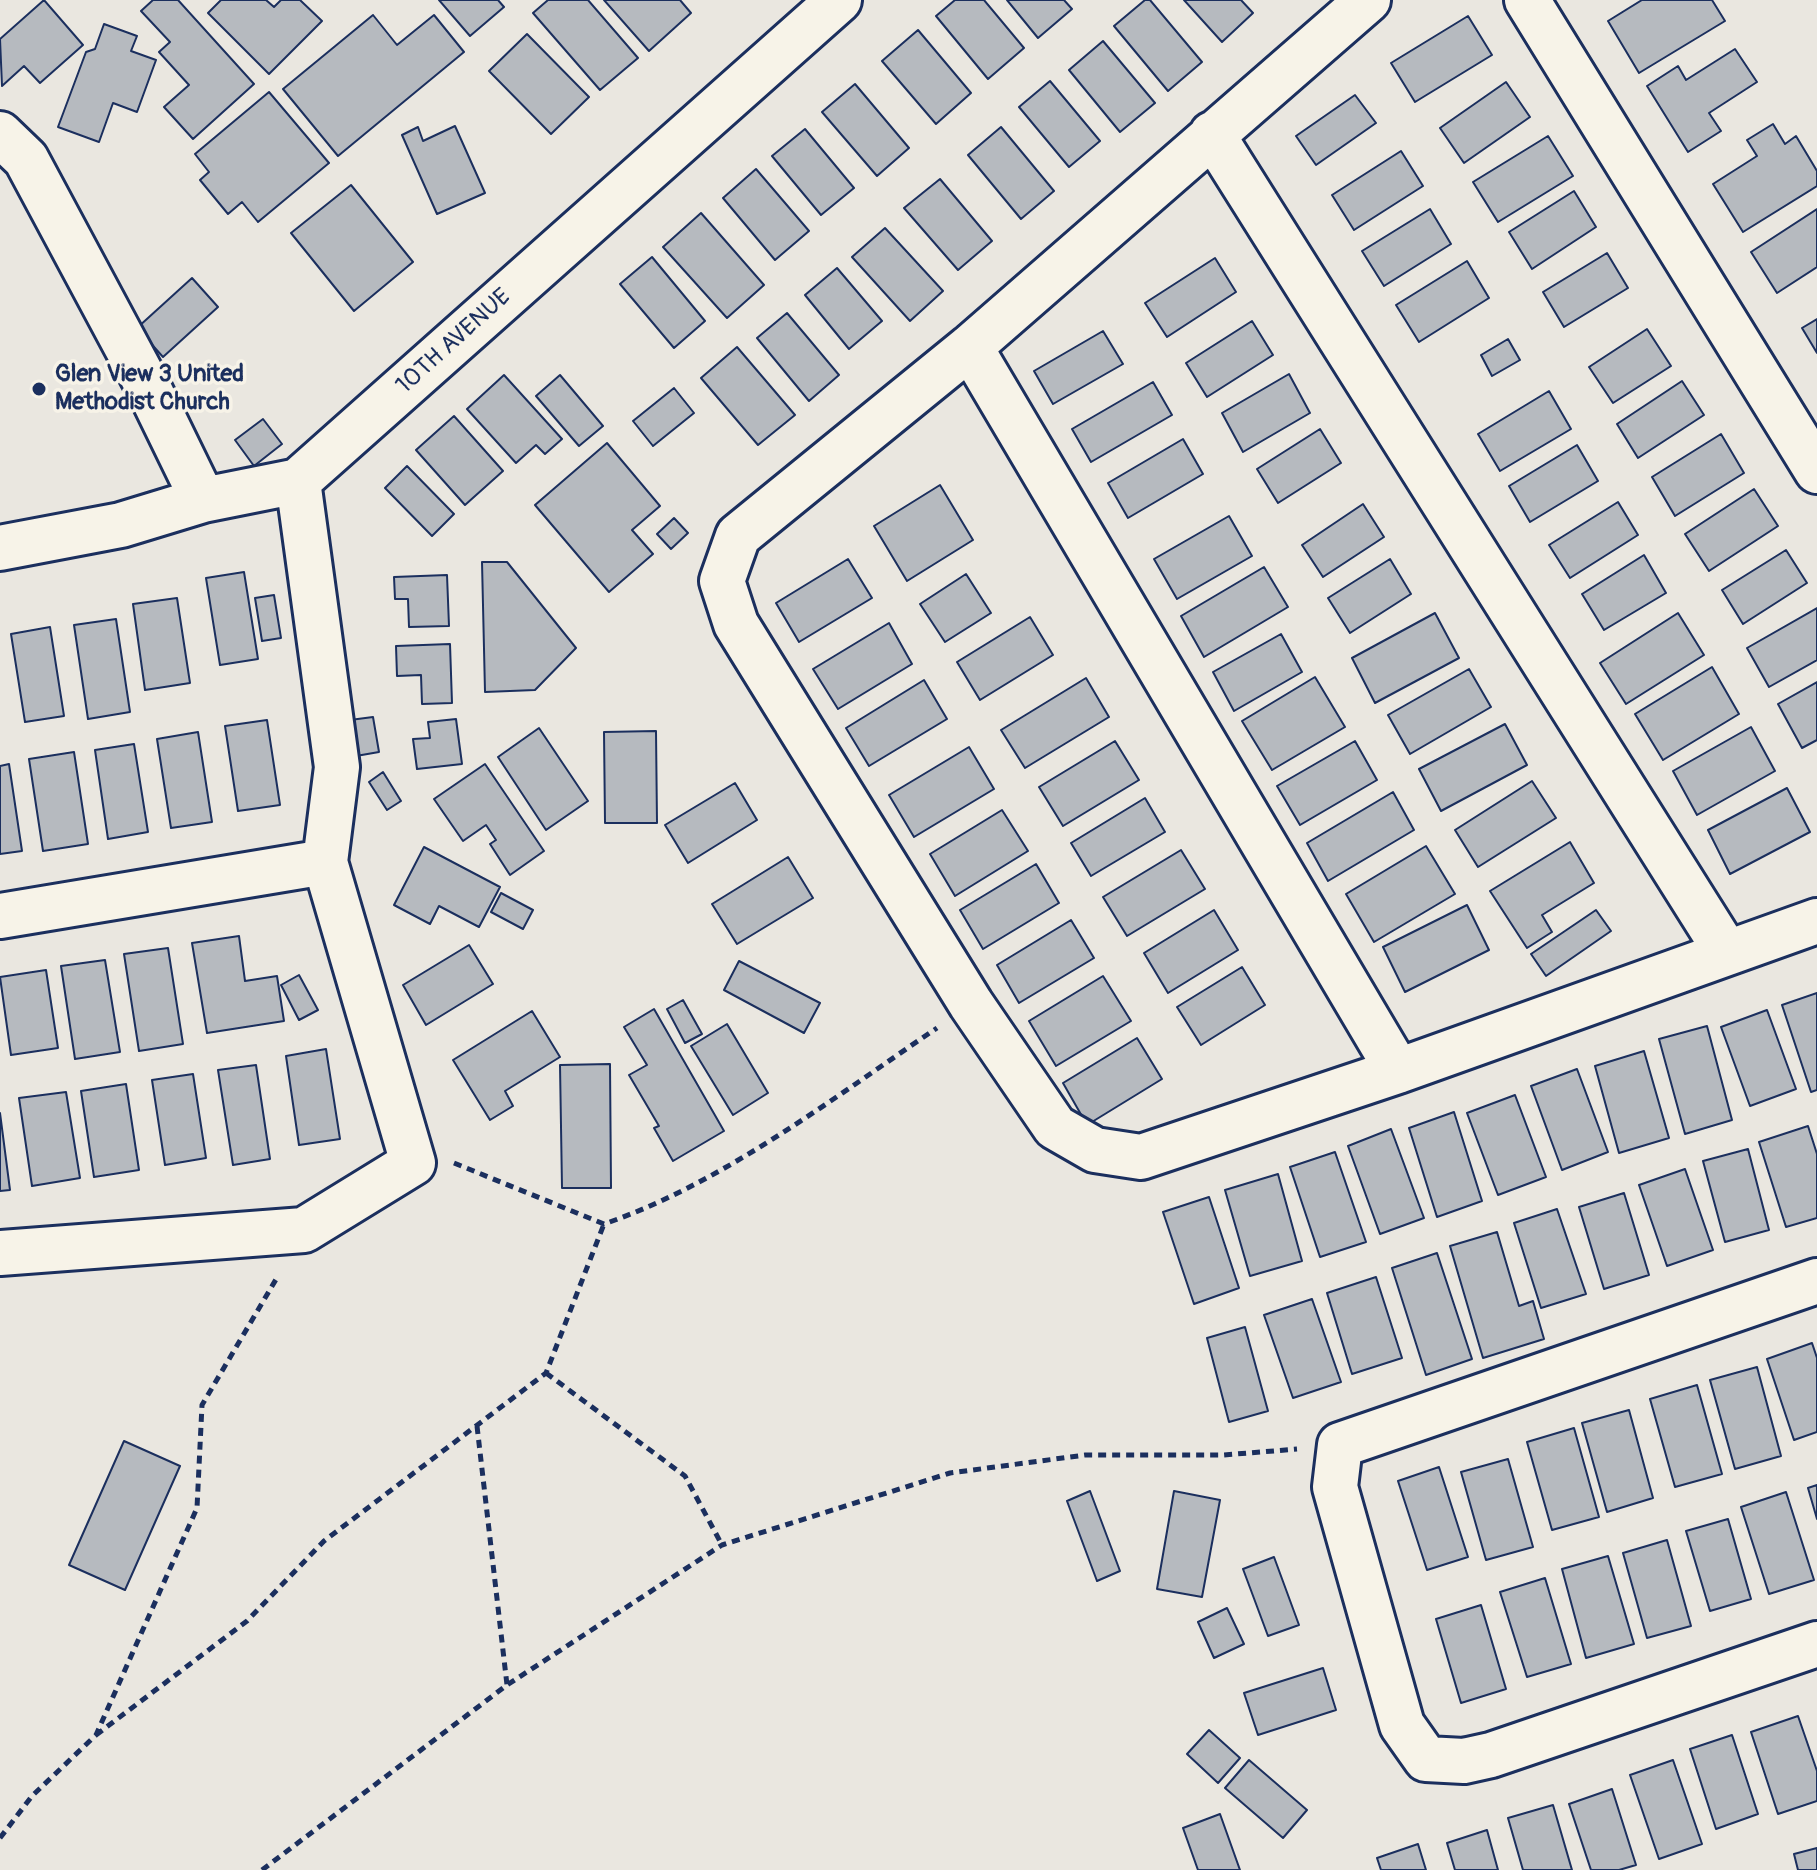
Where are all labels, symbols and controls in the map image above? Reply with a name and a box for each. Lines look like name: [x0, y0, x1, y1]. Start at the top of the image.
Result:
street label: 10TH AVENUE: [391, 283, 517, 401]
place label: Glen View 3 United Methodist Church: [55, 361, 244, 417]
marker: Glen View 3 United Methodist Church: [30, 380, 48, 398]

